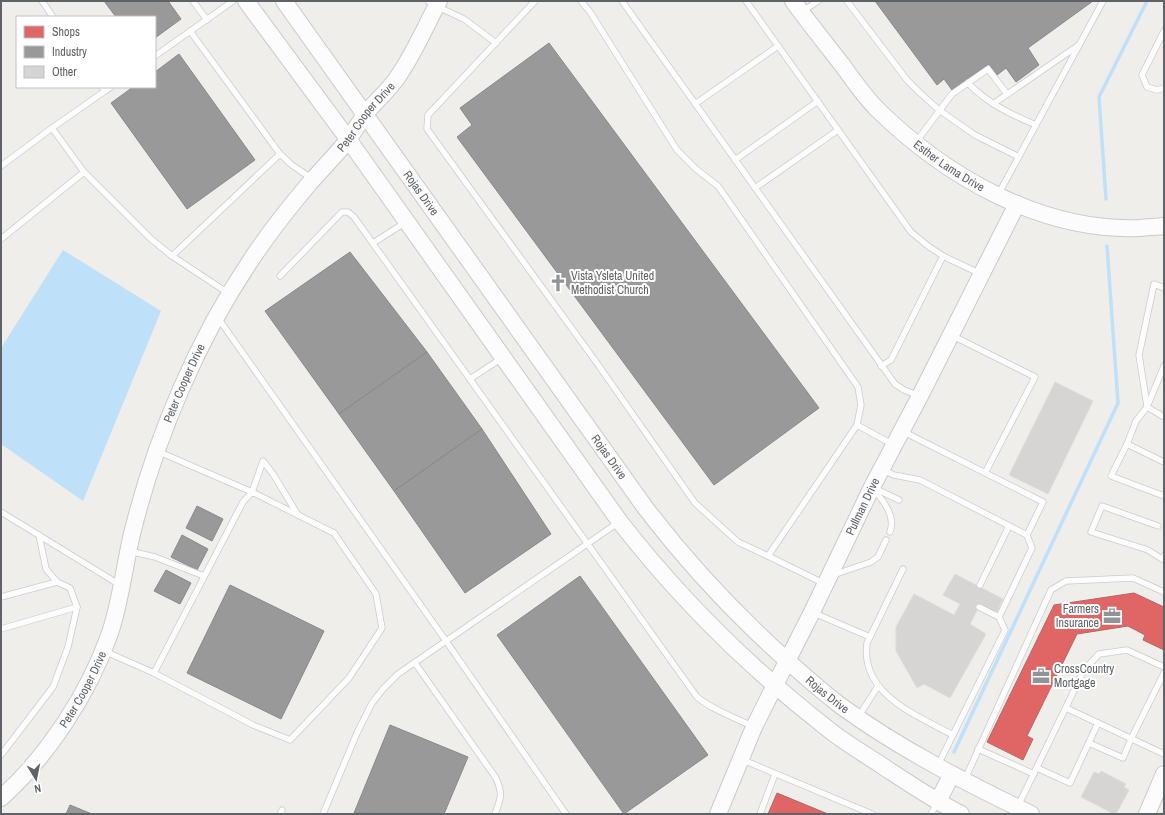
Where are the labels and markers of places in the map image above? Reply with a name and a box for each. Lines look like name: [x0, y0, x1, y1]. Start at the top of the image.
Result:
place label: Vista Ysleta United Methodist Church: [571, 268, 654, 298]
church icon: Vista Ysleta United Methodist Church: [548, 273, 568, 293]
place label: Farmers Insurance: [1056, 601, 1099, 631]
office icon: Farmers Insurance: [1102, 606, 1122, 626]
place label: CrossCountry Mortgage: [1054, 661, 1114, 691]
office icon: CrossCountry Mortgage: [1031, 666, 1051, 686]

